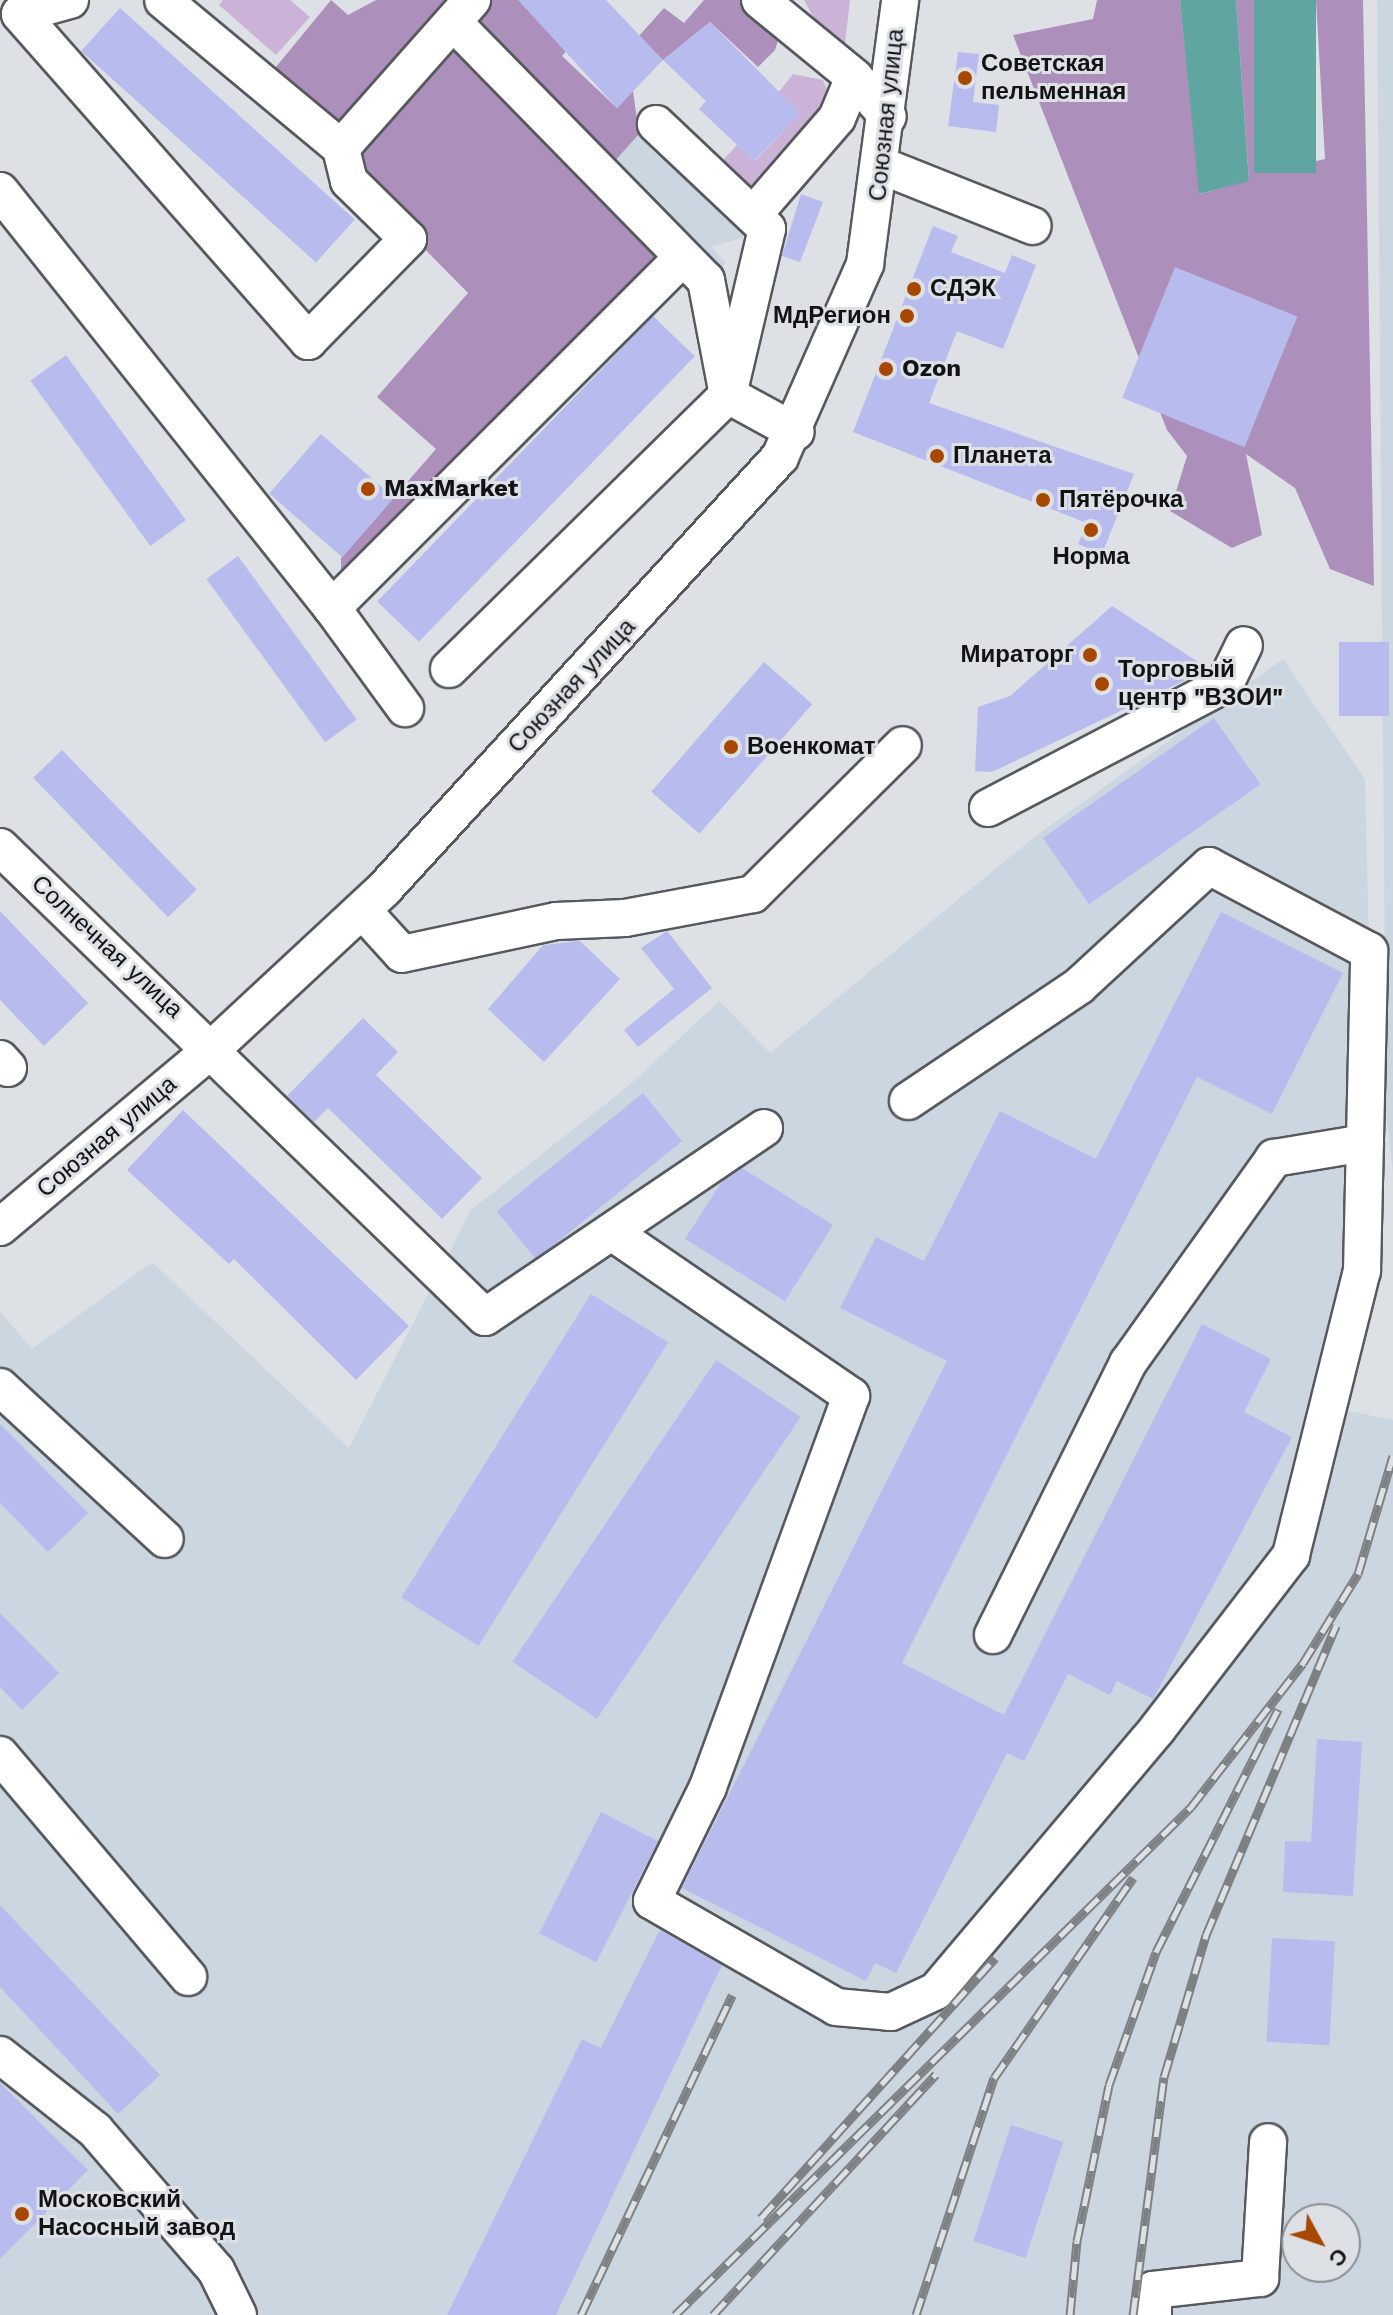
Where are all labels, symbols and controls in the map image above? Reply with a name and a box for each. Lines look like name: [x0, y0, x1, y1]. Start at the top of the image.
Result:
street label: Союзная улица: [864, 27, 910, 203]
place label: Советская пельменная: [981, 50, 1126, 106]
marker: Советская пельменная: [956, 69, 974, 87]
place label: СДЭК: [930, 275, 996, 303]
marker: СДЭК: [905, 280, 923, 298]
place label: МдРегион: [773, 302, 891, 330]
marker: МдРегион: [898, 307, 916, 325]
place label: Ozon: [902, 355, 961, 383]
marker: Ozon: [877, 360, 895, 378]
place label: Планета: [953, 442, 1051, 470]
marker: Планета: [928, 447, 946, 465]
place label: MaxMarket: [384, 475, 518, 503]
marker: MaxMarket: [359, 480, 377, 498]
place label: Пятёрочка: [1059, 486, 1183, 514]
marker: Пятёрочка: [1034, 491, 1052, 509]
marker: Норма: [1082, 521, 1100, 539]
place label: Норма: [1052, 543, 1130, 571]
street label: Союзная улица: [502, 613, 642, 759]
place label: Мираторг: [960, 641, 1074, 669]
marker: Мираторг: [1081, 646, 1099, 664]
place label: Торговый центр "ВЗОИ": [1118, 656, 1283, 712]
marker: Торговый центр "ВЗОИ": [1093, 675, 1111, 693]
place label: Военкомат: [747, 733, 875, 761]
marker: Военкомат: [722, 738, 740, 756]
street label: Солнечная улица: [25, 870, 189, 1024]
street label: Союзная улица: [31, 1070, 183, 1204]
place label: Московский Насосный завод: [38, 2186, 235, 2242]
north arrow: [1281, 2203, 1361, 2283]
marker: Московский Насосный завод: [13, 2205, 31, 2223]
text: С: [1324, 2243, 1353, 2272]

